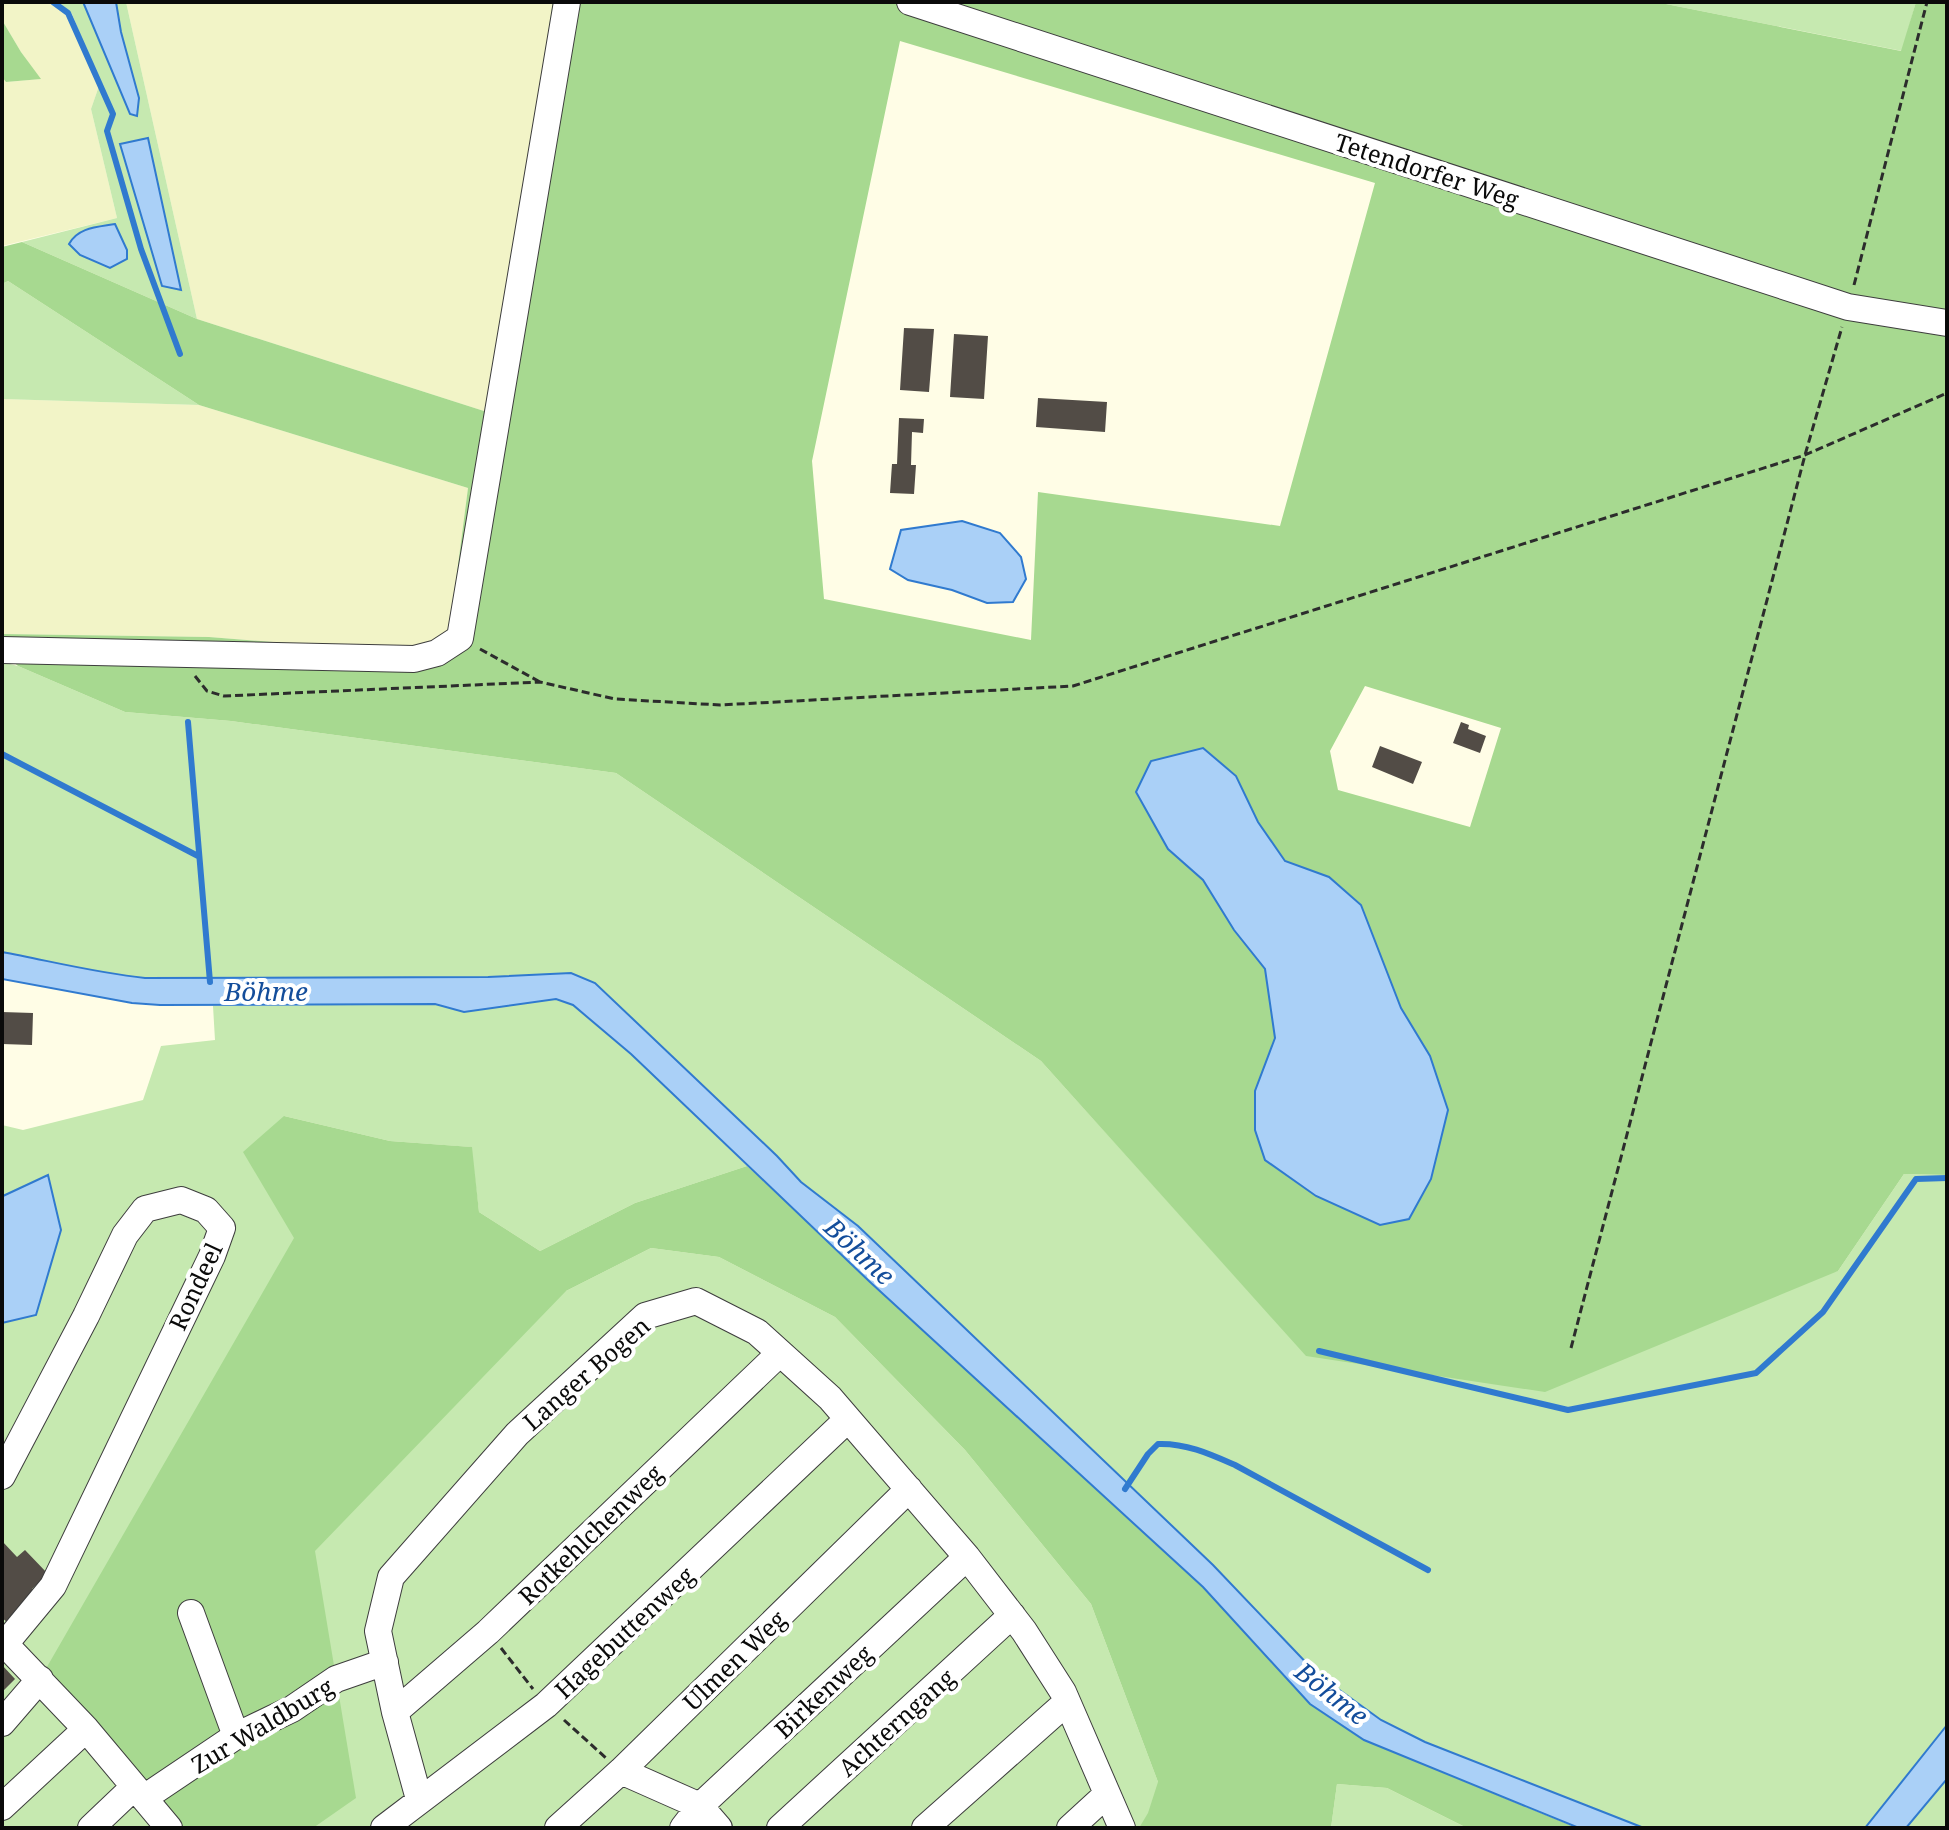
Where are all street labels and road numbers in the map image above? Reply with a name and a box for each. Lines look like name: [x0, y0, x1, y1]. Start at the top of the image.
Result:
street label: Tetendorfer Weg: [1331, 125, 1523, 215]
street label: Rondeel: [160, 1236, 230, 1335]
street label: Langer Bogen: [516, 1309, 656, 1437]
street label: Rotkehlchenweg: [511, 1456, 669, 1611]
street label: Hagebuttenweg: [547, 1559, 701, 1705]
street label: Ulmen Weg: [675, 1602, 793, 1717]
street label: Birkenweg: [767, 1637, 879, 1745]
street label: Achterngang: [831, 1661, 961, 1783]
street label: Zur Waldburg: [185, 1670, 339, 1780]

